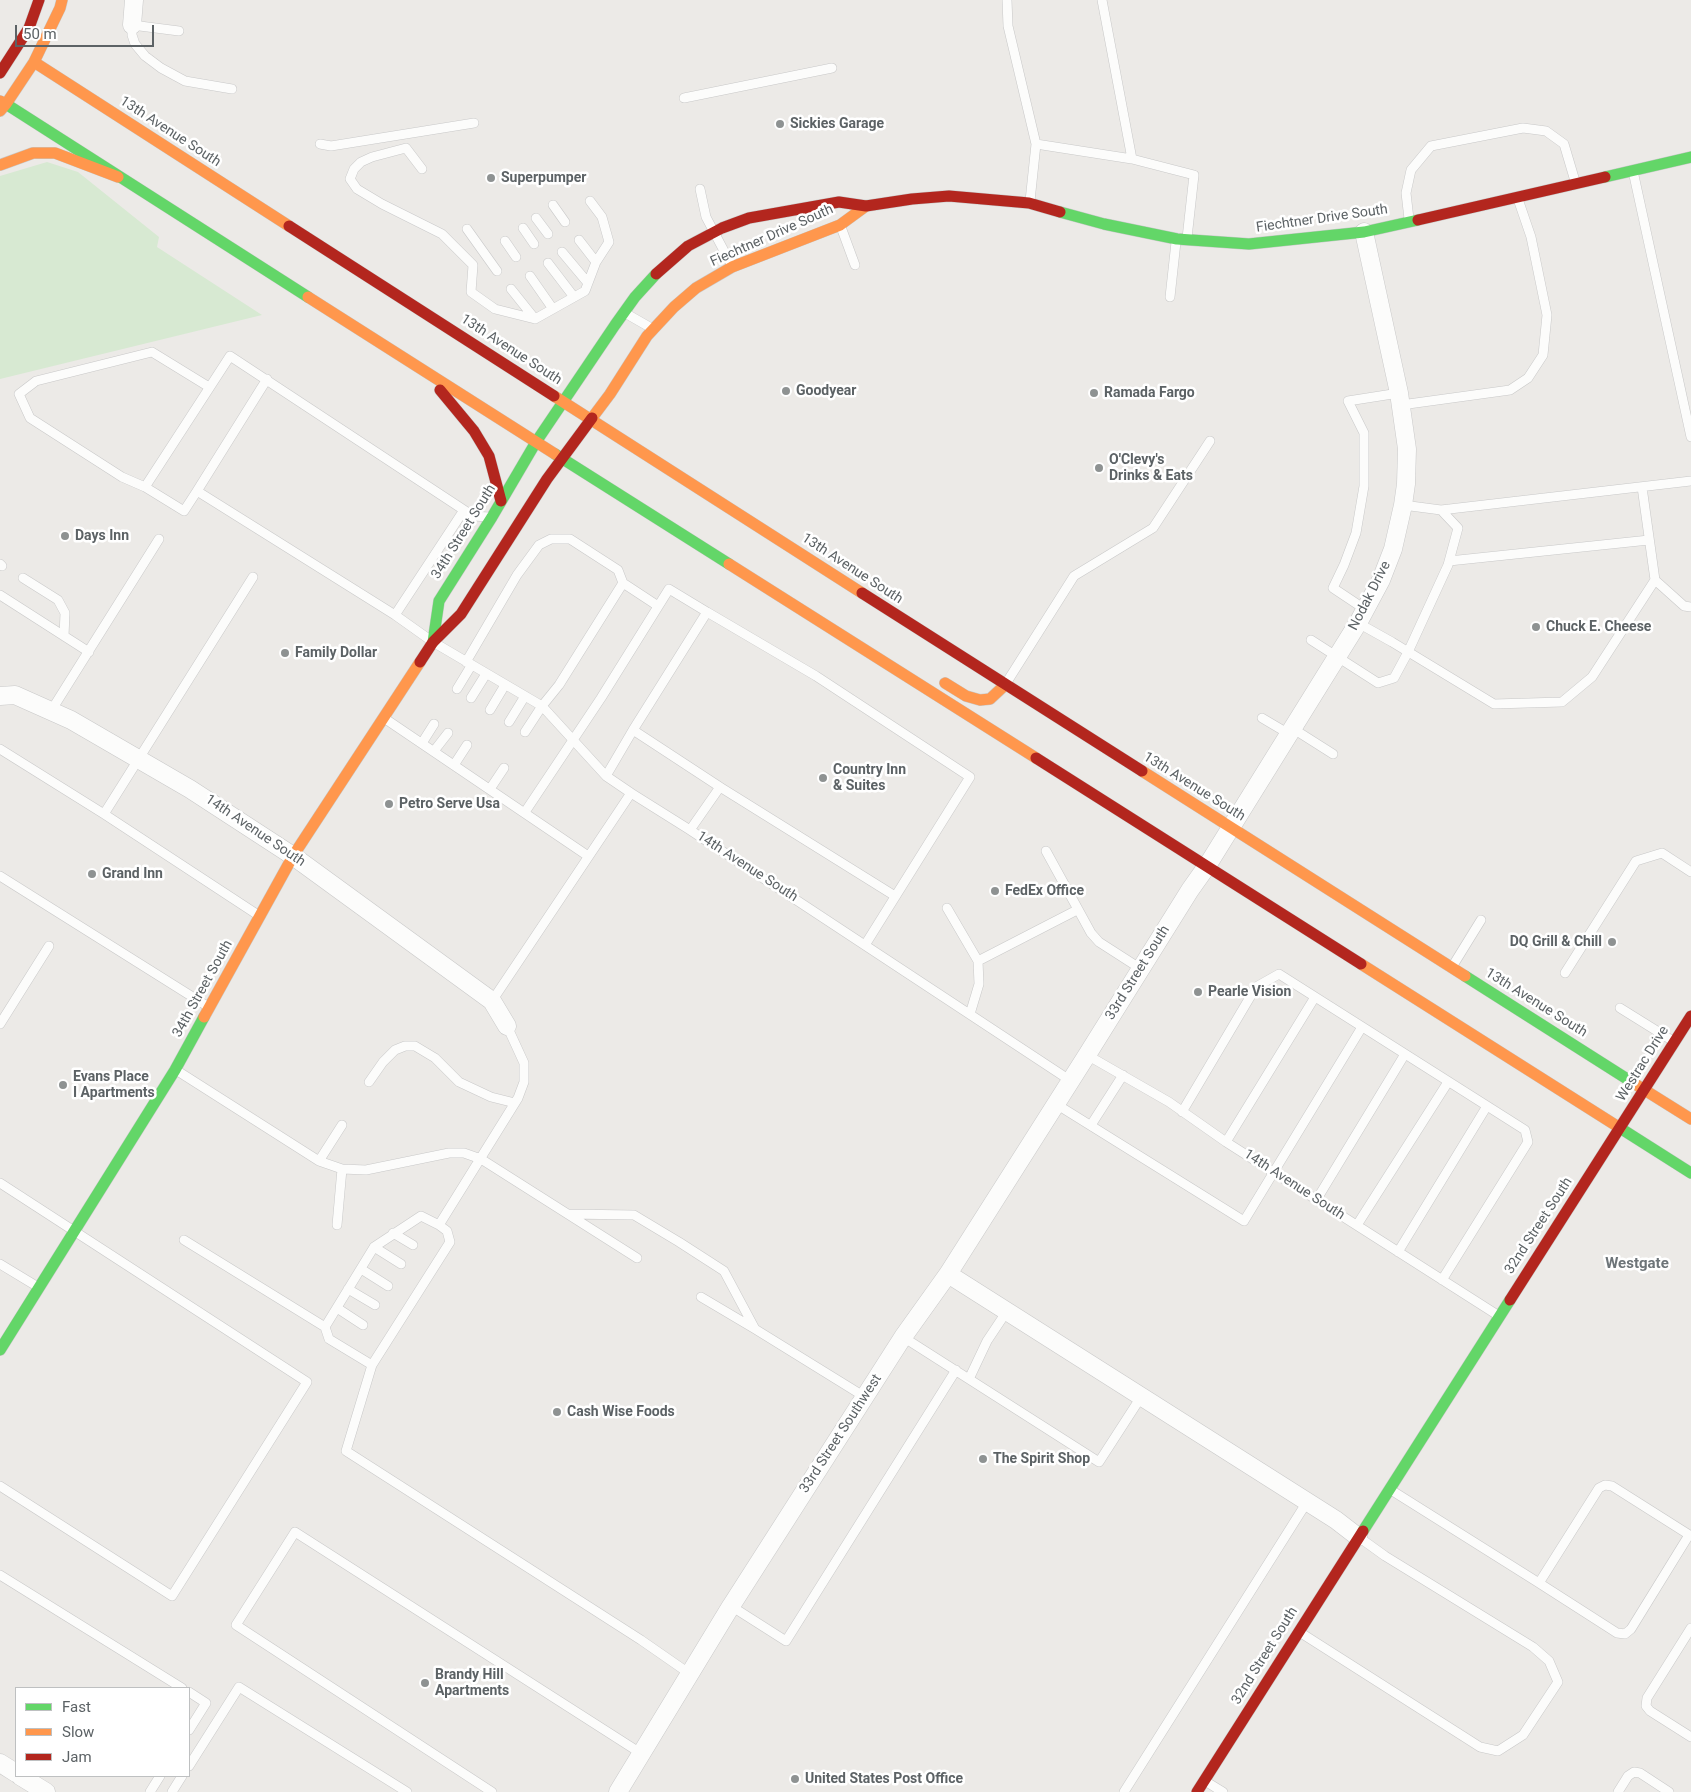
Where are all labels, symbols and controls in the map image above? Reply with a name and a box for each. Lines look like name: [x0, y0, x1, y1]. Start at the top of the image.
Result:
scale bar: [18, 15, 156, 47]
text: 50 m: [23, 25, 57, 43]
street label: 13th Avenue South: [116, 93, 224, 171]
place label: Sickies Garage: [790, 116, 884, 132]
marker: Sickies Garage: [774, 118, 786, 130]
place label: Superpumper: [501, 170, 586, 186]
marker: Superpumper: [485, 172, 497, 184]
street label: Fiechtner Drive South: [708, 201, 836, 271]
street label: Fiechtner Drive South: [1255, 201, 1389, 237]
street label: 13th Avenue South: [457, 311, 565, 389]
place label: Goodyear: [796, 383, 856, 399]
marker: Goodyear: [780, 385, 792, 397]
place label: Ramada Fargo: [1104, 385, 1195, 401]
marker: Ramada Fargo: [1088, 387, 1100, 399]
place label: O'Clevy's Drinks & Eats: [1109, 452, 1193, 484]
marker: O'Clevy's Drinks & Eats: [1093, 462, 1105, 474]
street label: 34th Street South: [428, 482, 500, 582]
place label: Days Inn: [75, 528, 129, 544]
marker: Days Inn: [59, 530, 71, 542]
street label: 13th Avenue South: [798, 530, 906, 608]
street label: Nodak Drive: [1345, 559, 1395, 633]
place label: Chuck E. Cheese: [1546, 619, 1651, 635]
marker: Chuck E. Cheese: [1530, 621, 1542, 633]
place label: Family Dollar: [295, 645, 377, 661]
marker: Family Dollar: [279, 647, 291, 659]
street label: 13th Avenue South: [1140, 749, 1248, 825]
place label: Country Inn & Suites: [833, 762, 906, 794]
marker: Country Inn & Suites: [817, 772, 829, 784]
street label: 14th Avenue South: [202, 791, 308, 871]
place label: Petro Serve Usa: [399, 796, 500, 812]
marker: Petro Serve Usa: [383, 798, 395, 810]
street label: 14th Avenue South: [693, 828, 801, 906]
place label: Grand Inn: [102, 866, 163, 882]
marker: Grand Inn: [86, 868, 98, 880]
place label: FedEx Office: [1005, 883, 1084, 899]
marker: FedEx Office: [989, 885, 1001, 897]
street label: 33rd Street South: [1102, 923, 1174, 1023]
place label: DQ Grill & Chill: [1510, 934, 1602, 950]
marker: DQ Grill & Chill: [1606, 936, 1618, 948]
street label: 34th Street South: [169, 938, 237, 1040]
street label: 13th Avenue South: [1482, 965, 1590, 1041]
place label: Pearle Vision: [1208, 984, 1291, 1000]
marker: Pearle Vision: [1192, 986, 1204, 998]
street label: Westrac Drive: [1613, 1023, 1673, 1105]
place label: Evans Place I Apartments: [73, 1069, 155, 1102]
marker: Evans Place I Apartments: [57, 1079, 69, 1091]
street label: 14th Avenue South: [1240, 1146, 1348, 1224]
street label: 32nd Street South: [1502, 1175, 1576, 1277]
district label: Westgate: [1605, 1255, 1669, 1273]
street label: 33rd Street Southwest: [796, 1371, 886, 1497]
place label: Cash Wise Foods: [567, 1404, 675, 1420]
marker: Cash Wise Foods: [551, 1406, 563, 1418]
place label: The Spirit Shop: [993, 1451, 1090, 1467]
marker: The Spirit Shop: [977, 1453, 989, 1465]
street label: 32nd Street South: [1228, 1604, 1302, 1708]
place label: Brandy Hill Apartments: [435, 1667, 509, 1700]
marker: Brandy Hill Apartments: [419, 1677, 431, 1689]
legend: [15, 1687, 190, 1777]
text: Fast: [62, 1698, 91, 1716]
text: Slow: [62, 1723, 94, 1741]
text: Jam: [62, 1748, 92, 1766]
place label: United States Post Office: [805, 1771, 963, 1787]
marker: United States Post Office: [789, 1773, 801, 1785]

